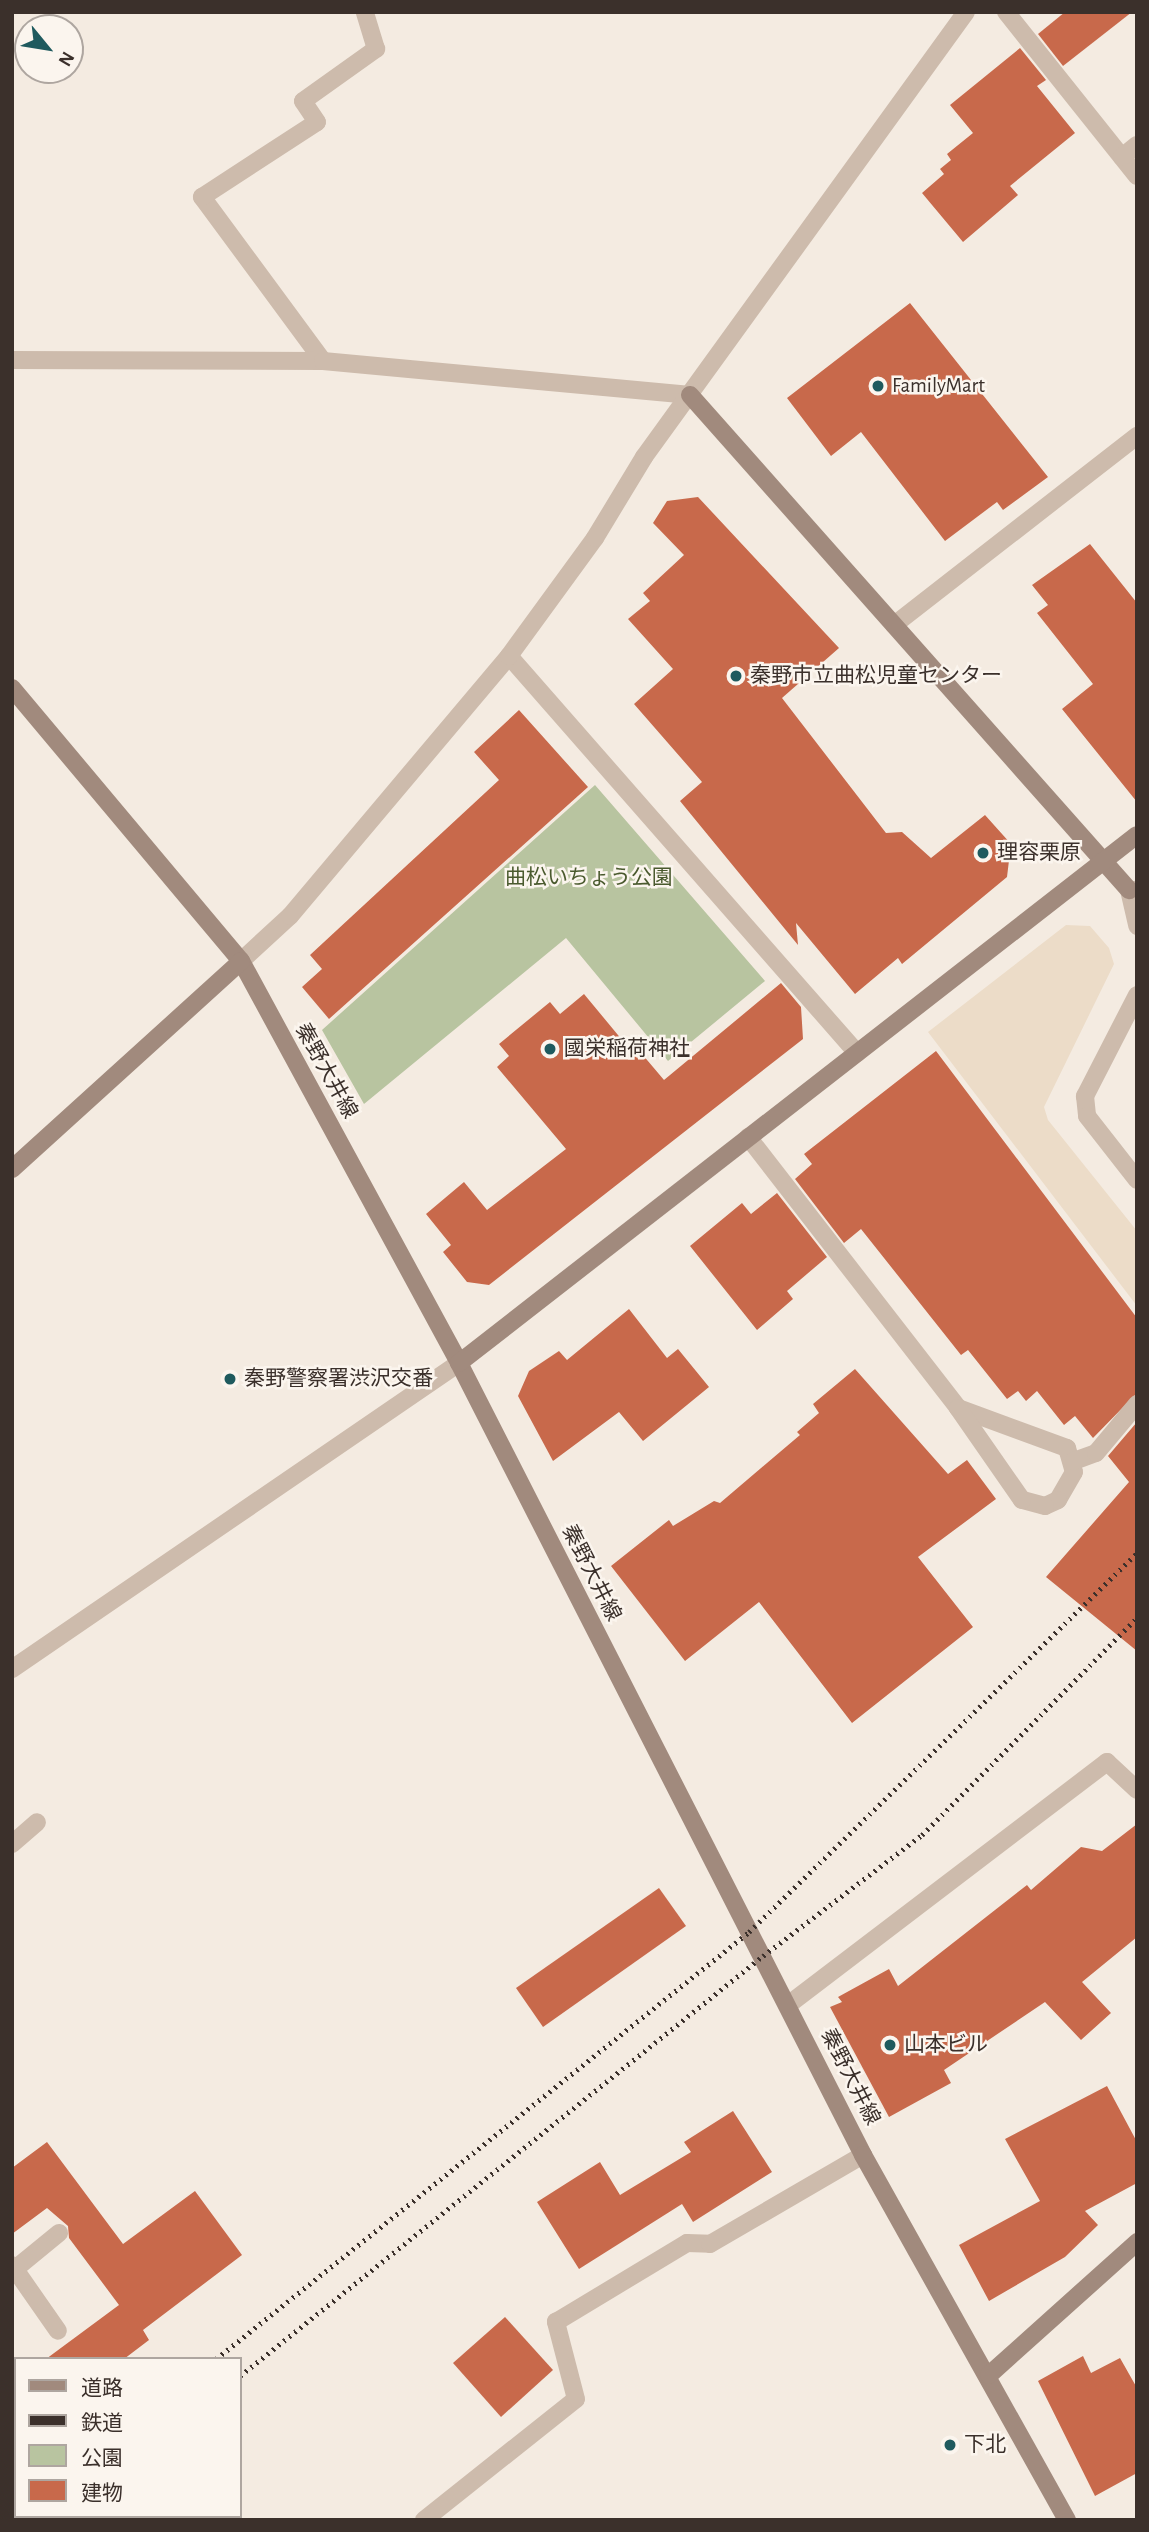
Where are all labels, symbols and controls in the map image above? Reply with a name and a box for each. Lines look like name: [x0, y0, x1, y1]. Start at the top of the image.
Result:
north arrow: [14, 14, 84, 84]
text: N: [54, 48, 77, 69]
place label: FamilyMart: [892, 373, 985, 399]
marker: FamilyMart: [870, 378, 886, 394]
place label: 秦野市立曲松児童センター: [750, 663, 1002, 689]
marker: 秦野市立曲松児童センター: [728, 668, 744, 684]
place label: 理容栗原: [997, 840, 1081, 866]
marker: 理容栗原: [975, 845, 991, 861]
park label: 曲松いちょう公園: [505, 865, 673, 891]
street label: 秦野大井線: [290, 1019, 362, 1123]
place label: 國栄稲荷神社: [564, 1036, 690, 1062]
marker: 國栄稲荷神社: [542, 1041, 558, 1057]
place label: 秦野警察署渋沢交番: [244, 1366, 433, 1392]
marker: 秦野警察署渋沢交番: [222, 1371, 238, 1387]
street label: 秦野大井線: [556, 1521, 626, 1625]
street label: 秦野大井線: [815, 2025, 885, 2129]
place label: 山本ビル: [904, 2032, 988, 2058]
marker: 山本ビル: [882, 2037, 898, 2053]
legend: [14, 2357, 242, 2518]
text: 道路: [81, 2378, 123, 2399]
text: 鉄道: [81, 2413, 123, 2434]
place label: 下北: [964, 2432, 1006, 2458]
marker: 下北: [942, 2437, 958, 2453]
text: 公園: [81, 2448, 123, 2469]
text: 建物: [81, 2483, 123, 2504]

